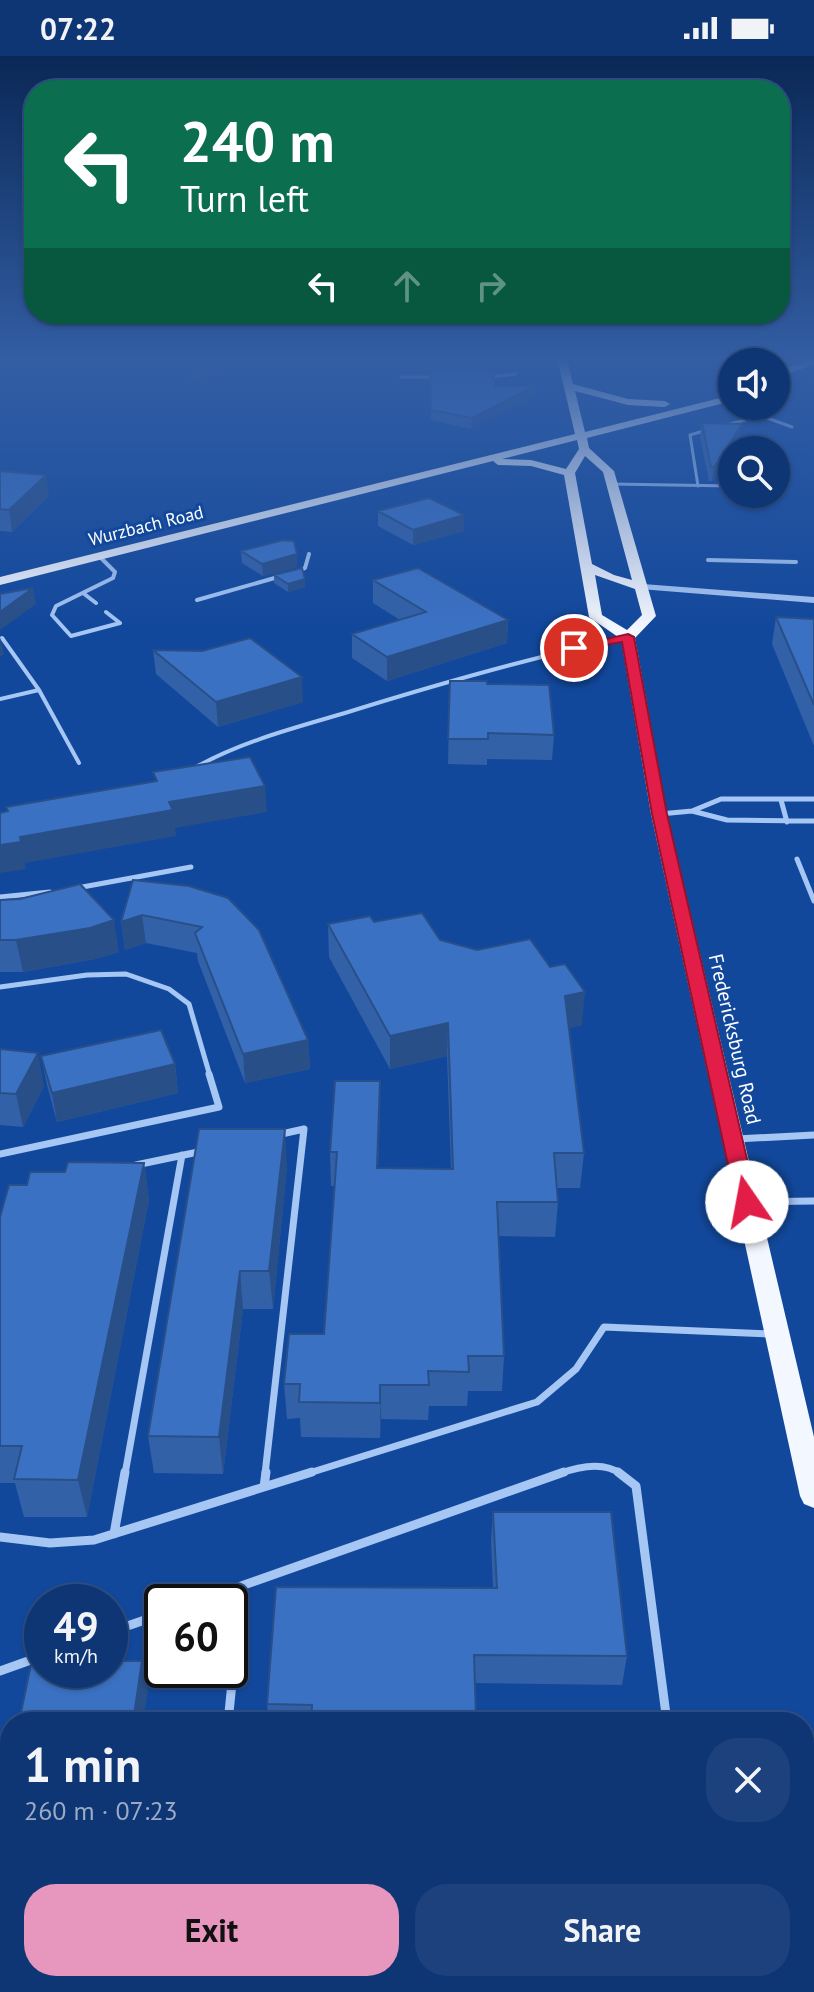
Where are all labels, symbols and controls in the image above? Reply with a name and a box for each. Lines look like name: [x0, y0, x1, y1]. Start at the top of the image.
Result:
text: 07:22: [40, 9, 116, 48]
text: 240 m: [180, 105, 335, 177]
icon: left: [48, 112, 152, 216]
text: Turn left: [180, 175, 309, 222]
icon: left: [301, 264, 345, 308]
icon: ahead: [385, 264, 429, 308]
icon: right: [469, 264, 513, 308]
map controls: [718, 348, 790, 508]
button: sound: [718, 348, 790, 420]
button: search: [718, 436, 790, 508]
street label: Wurzbach Road: [86, 500, 206, 551]
pin: [540, 614, 608, 682]
icon: arrive: [552, 626, 596, 670]
street label: Fredericksburg Road: [703, 951, 767, 1127]
position arrow: [705, 1160, 789, 1244]
speed limit sign: 60: [144, 1584, 248, 1688]
text: 49: [53, 1600, 99, 1652]
text: km/h: [54, 1643, 98, 1669]
text: 1 min: [24, 1733, 141, 1795]
button: close: [706, 1738, 790, 1822]
text: 260 m · 07:23: [24, 1794, 178, 1827]
button: Exit: [24, 1884, 399, 1976]
button: Share: [415, 1884, 790, 1976]

